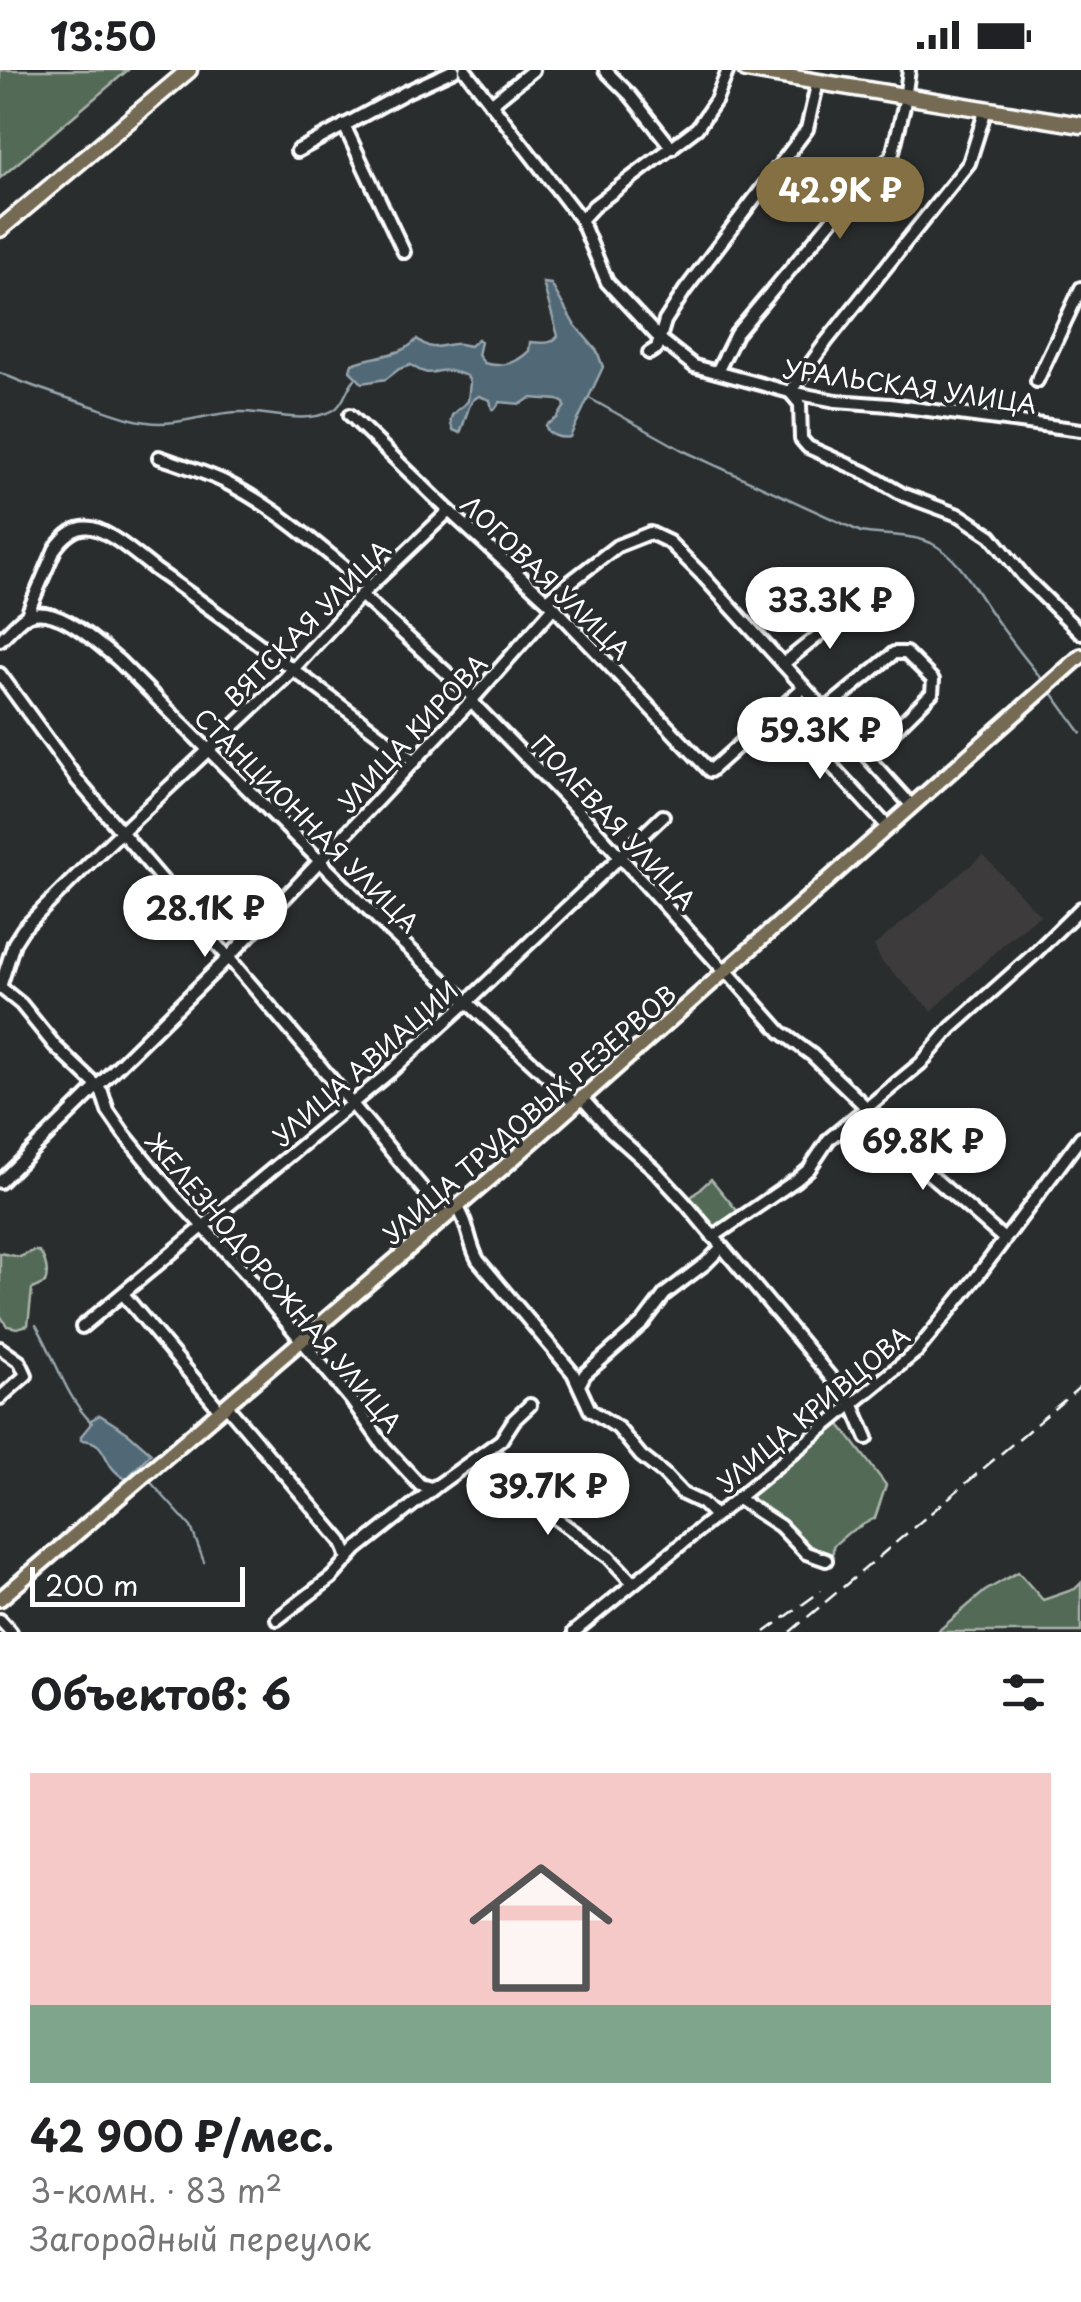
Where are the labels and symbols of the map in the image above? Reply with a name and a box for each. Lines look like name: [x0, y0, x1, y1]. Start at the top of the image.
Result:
pin: 42.9K ₽: [748, 157, 932, 242]
street label: УРАЛЬСКАЯ УЛИЦА: [781, 349, 1039, 423]
street label: ЛОГОВАЯ УЛИЦА: [453, 486, 639, 668]
street label: ВЯТСКАЯ УЛИЦА: [215, 531, 399, 715]
pin: 33.3K ₽: [738, 567, 922, 652]
street label: УЛИЦА КИРОВА: [328, 645, 496, 821]
pin: 59.3K ₽: [728, 697, 912, 782]
street label: СТАНЦИОННАЯ УЛИЦА: [186, 699, 428, 941]
street label: ПОЛЕВАЯ УЛИЦА: [523, 726, 705, 918]
pin: 28.1K ₽: [113, 875, 297, 960]
street label: УЛИЦА АВИАЦИИ: [263, 971, 467, 1155]
street label: УЛИЦА ТРУДОВЫХ РЕЗЕРВОВ: [374, 976, 684, 1252]
pin: 69.8K ₽: [831, 1108, 1015, 1193]
street label: ЖЕЛЕЗНОДОРОЖНАЯ УЛИЦА: [137, 1124, 411, 1440]
street label: УЛИЦА КРИВЦОВА: [708, 1317, 918, 1501]
pin: 39.7K ₽: [456, 1453, 640, 1538]
scale bar: [30, 1562, 245, 1606]

